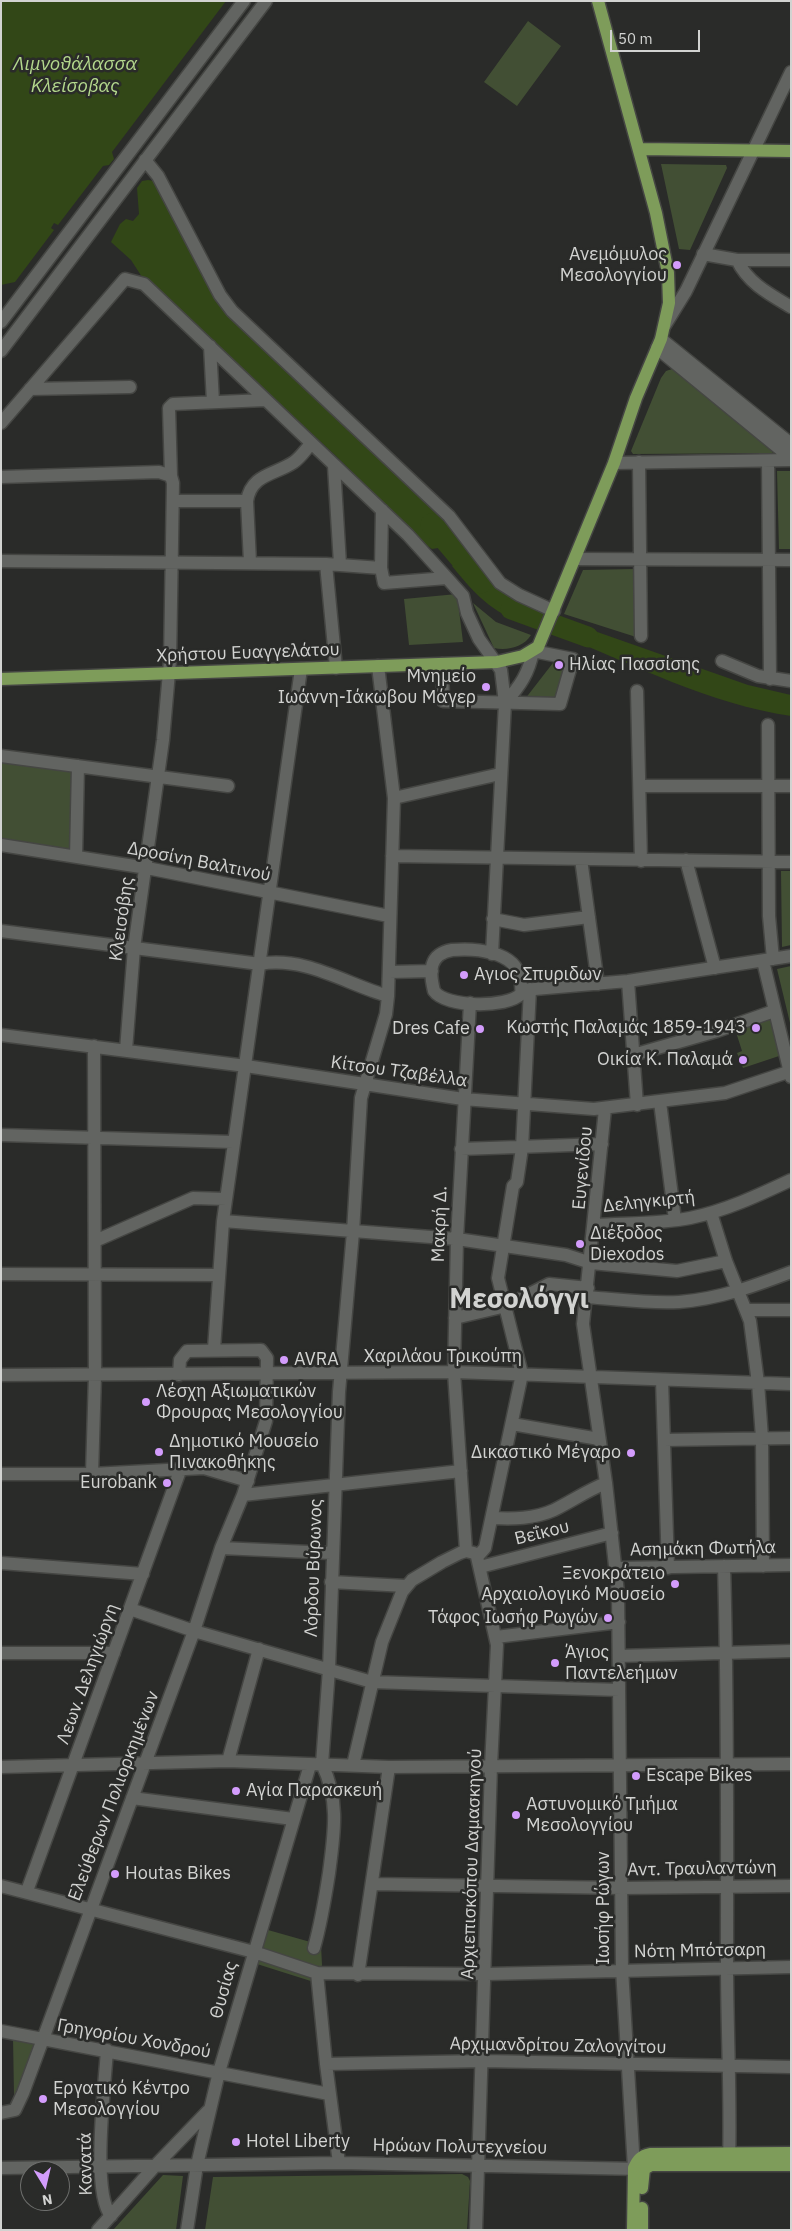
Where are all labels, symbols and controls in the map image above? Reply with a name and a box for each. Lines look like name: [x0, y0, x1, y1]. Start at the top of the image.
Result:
scale bar: [612, 20, 702, 52]
text: 50 m: [618, 29, 653, 48]
water label: Λιμνοθάλασσα Κλείσοβας: [13, 54, 137, 98]
place label: Ανεμόμυλος Μεσολογγίου: [560, 244, 667, 286]
marker: Ανεμόμυλος Μεσολογγίου: [671, 259, 683, 271]
street label: Χρήστου Ευαγγελάτου: [156, 639, 340, 667]
place label: Ηλίας Πασσίσης: [569, 654, 700, 676]
marker: Ηλίας Πασσίσης: [553, 659, 565, 671]
place label: Μνημείο Ιωάννη-Ιάκωβου Μάγερ: [278, 666, 476, 709]
marker: Μνημείο Ιωάννη-Ιάκωβου Μάγερ: [480, 681, 492, 693]
street label: Δροσίνη Βαλτινού: [125, 837, 273, 887]
street label: Κλεισόβης: [105, 875, 139, 963]
place label: Αγιος Σπυριδων: [474, 964, 601, 986]
marker: Αγιος Σπυριδων: [458, 969, 470, 981]
place label: Κωστής Παλαμάς 1859-1943: [506, 1017, 746, 1039]
place label: Dres Cafe: [392, 1018, 470, 1040]
marker: Κωστής Παλαμάς 1859-1943: [750, 1022, 762, 1034]
marker: Dres Cafe: [474, 1023, 486, 1035]
place label: Οικία Κ. Παλαμά: [597, 1049, 733, 1071]
street label: Κίτσου Τζαβέλλα: [329, 1052, 469, 1092]
marker: Οικία Κ. Παλαμά: [737, 1054, 749, 1066]
street label: Ευγενίδου: [569, 1125, 597, 1211]
street label: Μακρή Δ.: [428, 1185, 452, 1263]
street label: Δεληγκιρτή: [602, 1186, 696, 1218]
place label: Διέξοδος Diexodos: [590, 1223, 665, 1266]
marker: Διέξοδος Diexodos: [574, 1238, 586, 1250]
district label: Μεσολόγγι: [449, 1283, 589, 1317]
street label: Χαριλάου Τρικούπη: [364, 1346, 522, 1368]
place label: AVRA: [294, 1349, 339, 1371]
marker: AVRA: [278, 1354, 290, 1366]
place label: Λέσχη Αξιωματικών Φρουρας Μεσολογγίου: [156, 1381, 343, 1424]
marker: Λέσχη Αξιωματικών Φρουρας Μεσολογγίου: [140, 1396, 152, 1408]
place label: Δημοτικό Μουσείο Πινακοθήκης: [169, 1431, 319, 1474]
place label: Δικαστικό Μέγαρο: [471, 1442, 621, 1464]
marker: Δημοτικό Μουσείο Πινακοθήκης: [153, 1446, 165, 1458]
marker: Δικαστικό Μέγαρο: [625, 1447, 637, 1459]
place label: Eurobank: [80, 1472, 157, 1494]
marker: Eurobank: [161, 1477, 173, 1489]
street label: Λόρδου Βύρωνος: [301, 1498, 327, 1638]
street label: Βεΐκου: [512, 1516, 572, 1550]
street label: Ασημάκη Φωτήλα: [630, 1537, 776, 1561]
place label: Ξενοκράτειο Αρχαιολογικό Μουσείο: [481, 1563, 665, 1606]
marker: Ξενοκράτειο Αρχαιολογικό Μουσείο: [669, 1578, 681, 1590]
street label: Λεων. Δεληγιώργη: [52, 1601, 124, 1747]
place label: Τάφος Ιωσήφ Ρωγών: [428, 1607, 598, 1629]
marker: Τάφος Ιωσήφ Ρωγών: [602, 1612, 614, 1624]
place label: Άγιος Παντελεήμων: [565, 1642, 678, 1685]
marker: Άγιος Παντελεήμων: [549, 1657, 561, 1669]
street label: Ελεύθερων Πολιορκημένων: [64, 1688, 164, 1904]
street label: Αρχιεπισκόπου Δαμασκηνού: [457, 1748, 487, 1980]
place label: Escape Bikes: [646, 1765, 753, 1787]
marker: Escape Bikes: [630, 1770, 642, 1782]
place label: Αγία Παρασκευή: [246, 1780, 382, 1802]
marker: Αγία Παρασκευή: [230, 1785, 242, 1797]
place label: Αστυνομικό Τμήμα Μεσολογγίου: [526, 1794, 678, 1836]
marker: Αστυνομικό Τμήμα Μεσολογγίου: [510, 1809, 522, 1821]
street label: Ιωσήφ Ρώγων: [593, 1851, 615, 1965]
street label: Αντ. Τραυλαντώνη: [627, 1857, 777, 1881]
place label: Houtas Bikes: [125, 1863, 231, 1885]
marker: Houtas Bikes: [109, 1868, 121, 1880]
street label: Νότη Μπότσαρη: [634, 1939, 766, 1963]
street label: Θυσίας: [206, 1959, 242, 2021]
street label: Γρηγορίου Χονδρού: [55, 2015, 213, 2063]
street label: Αρχιμανδρίτου Ζαλογγίτου: [449, 2033, 667, 2059]
place label: Eργατικό Κέντρο Μεσολογγίου: [53, 2078, 190, 2120]
marker: Eργατικό Κέντρο Μεσολογγίου: [37, 2093, 49, 2105]
place label: Hotel Liberty: [246, 2131, 350, 2153]
street label: Κανατά: [75, 2132, 97, 2196]
street label: Ηρώων Πολυτεχνείου: [372, 2135, 548, 2159]
marker: Hotel Liberty: [230, 2136, 242, 2148]
north arrow: [20, 2161, 70, 2211]
text: N: [41, 2190, 54, 2210]

